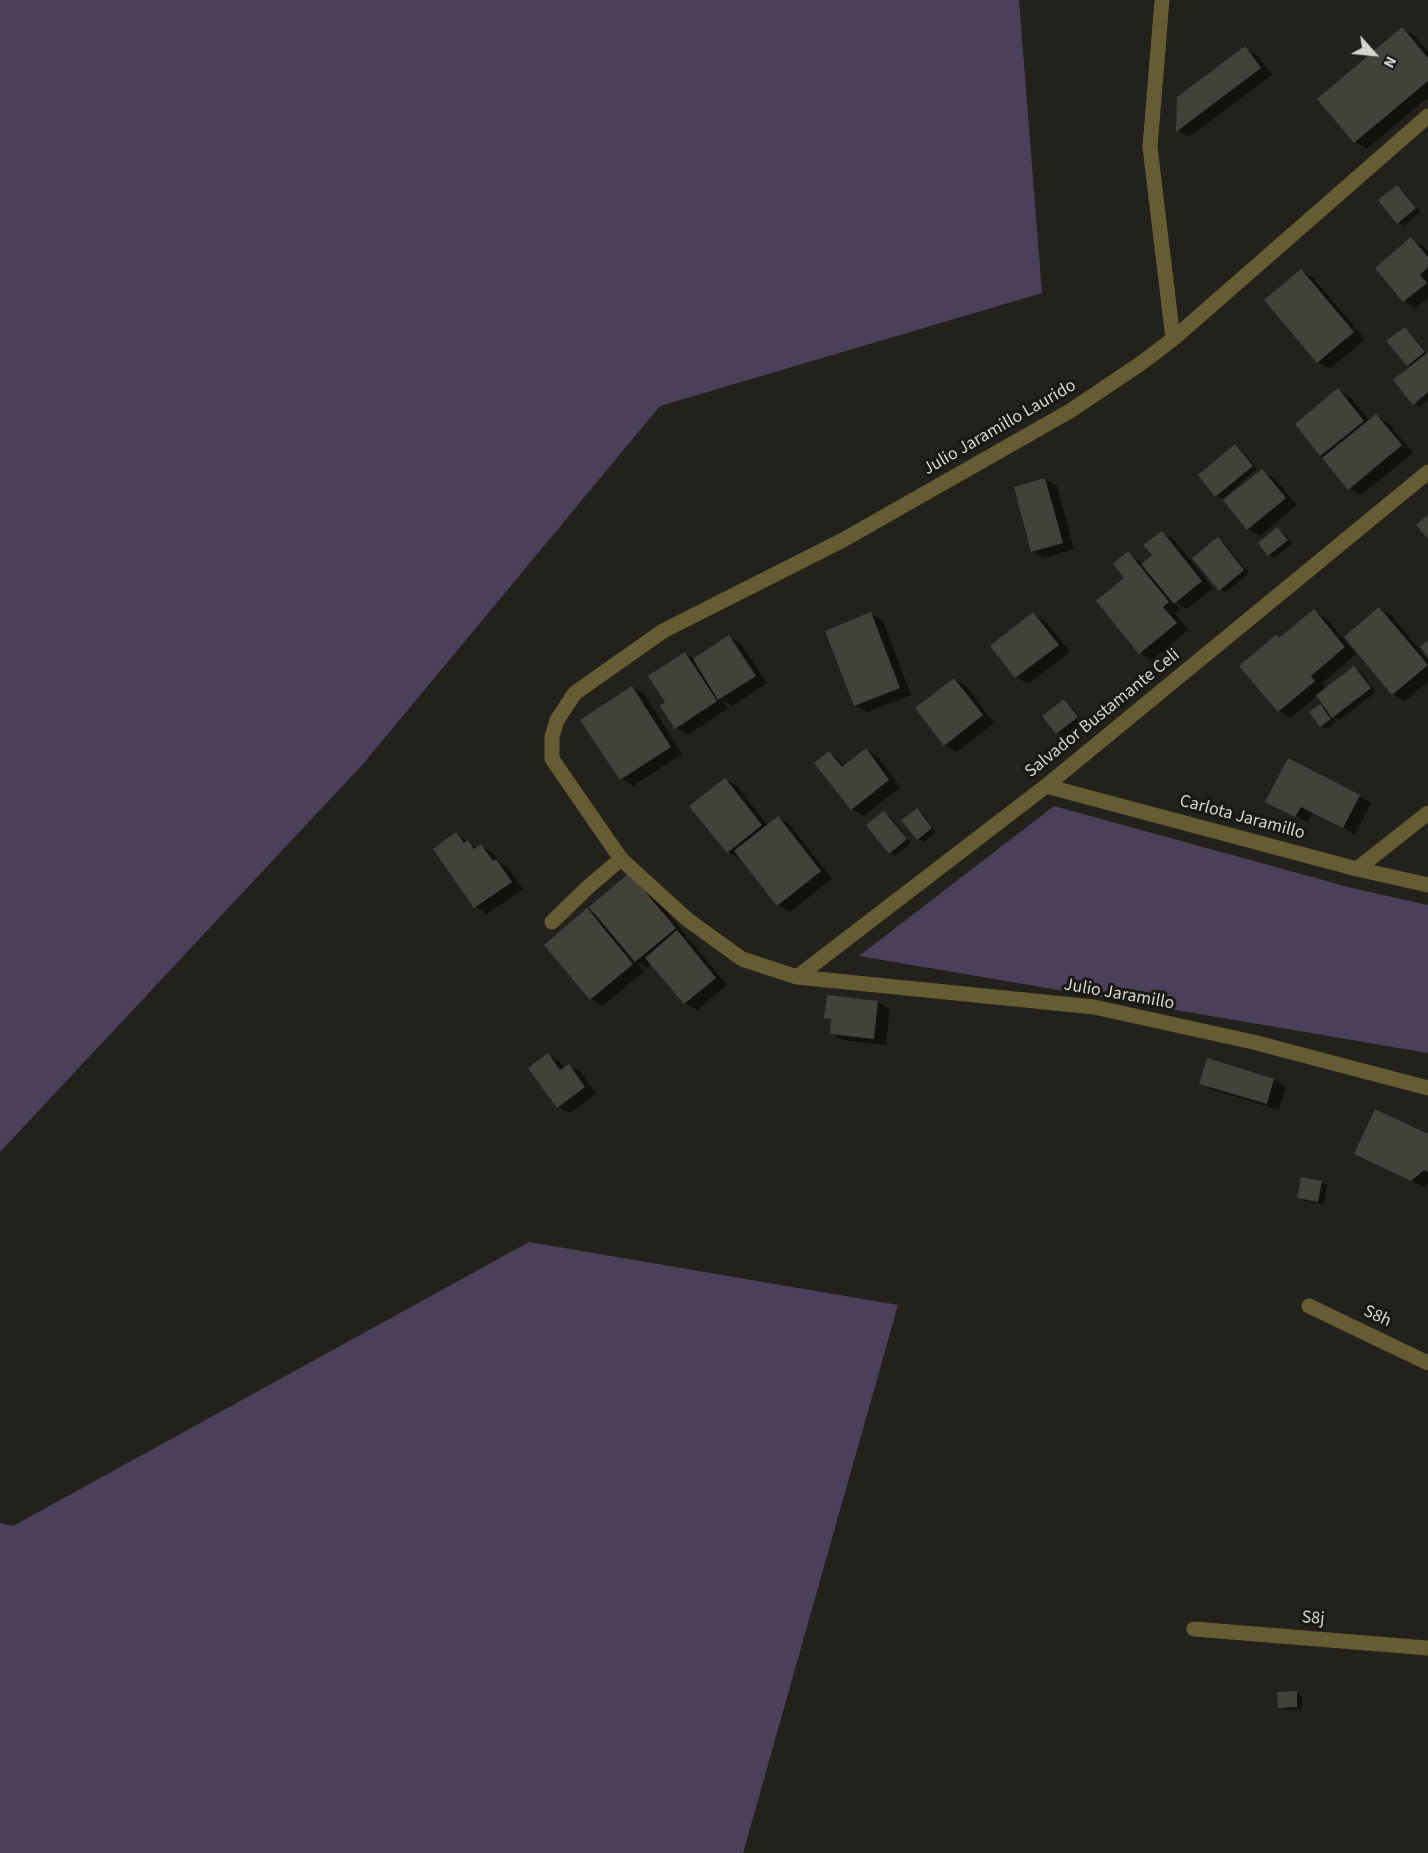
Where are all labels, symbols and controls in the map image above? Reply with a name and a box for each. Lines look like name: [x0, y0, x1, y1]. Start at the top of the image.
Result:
north arrow: [1344, 24, 1404, 84]
text: N: [1378, 52, 1402, 72]
street label: Julio Jaramillo Laurido: [920, 375, 1080, 481]
street label: Salvador Bustamante Celi: [1021, 645, 1185, 783]
street label: Carlota Jaramillo: [1177, 791, 1307, 845]
street label: Julio Jaramillo: [1062, 975, 1176, 1015]
street label: S8h: [1360, 1301, 1394, 1333]
street label: S8j: [1301, 1607, 1325, 1631]

